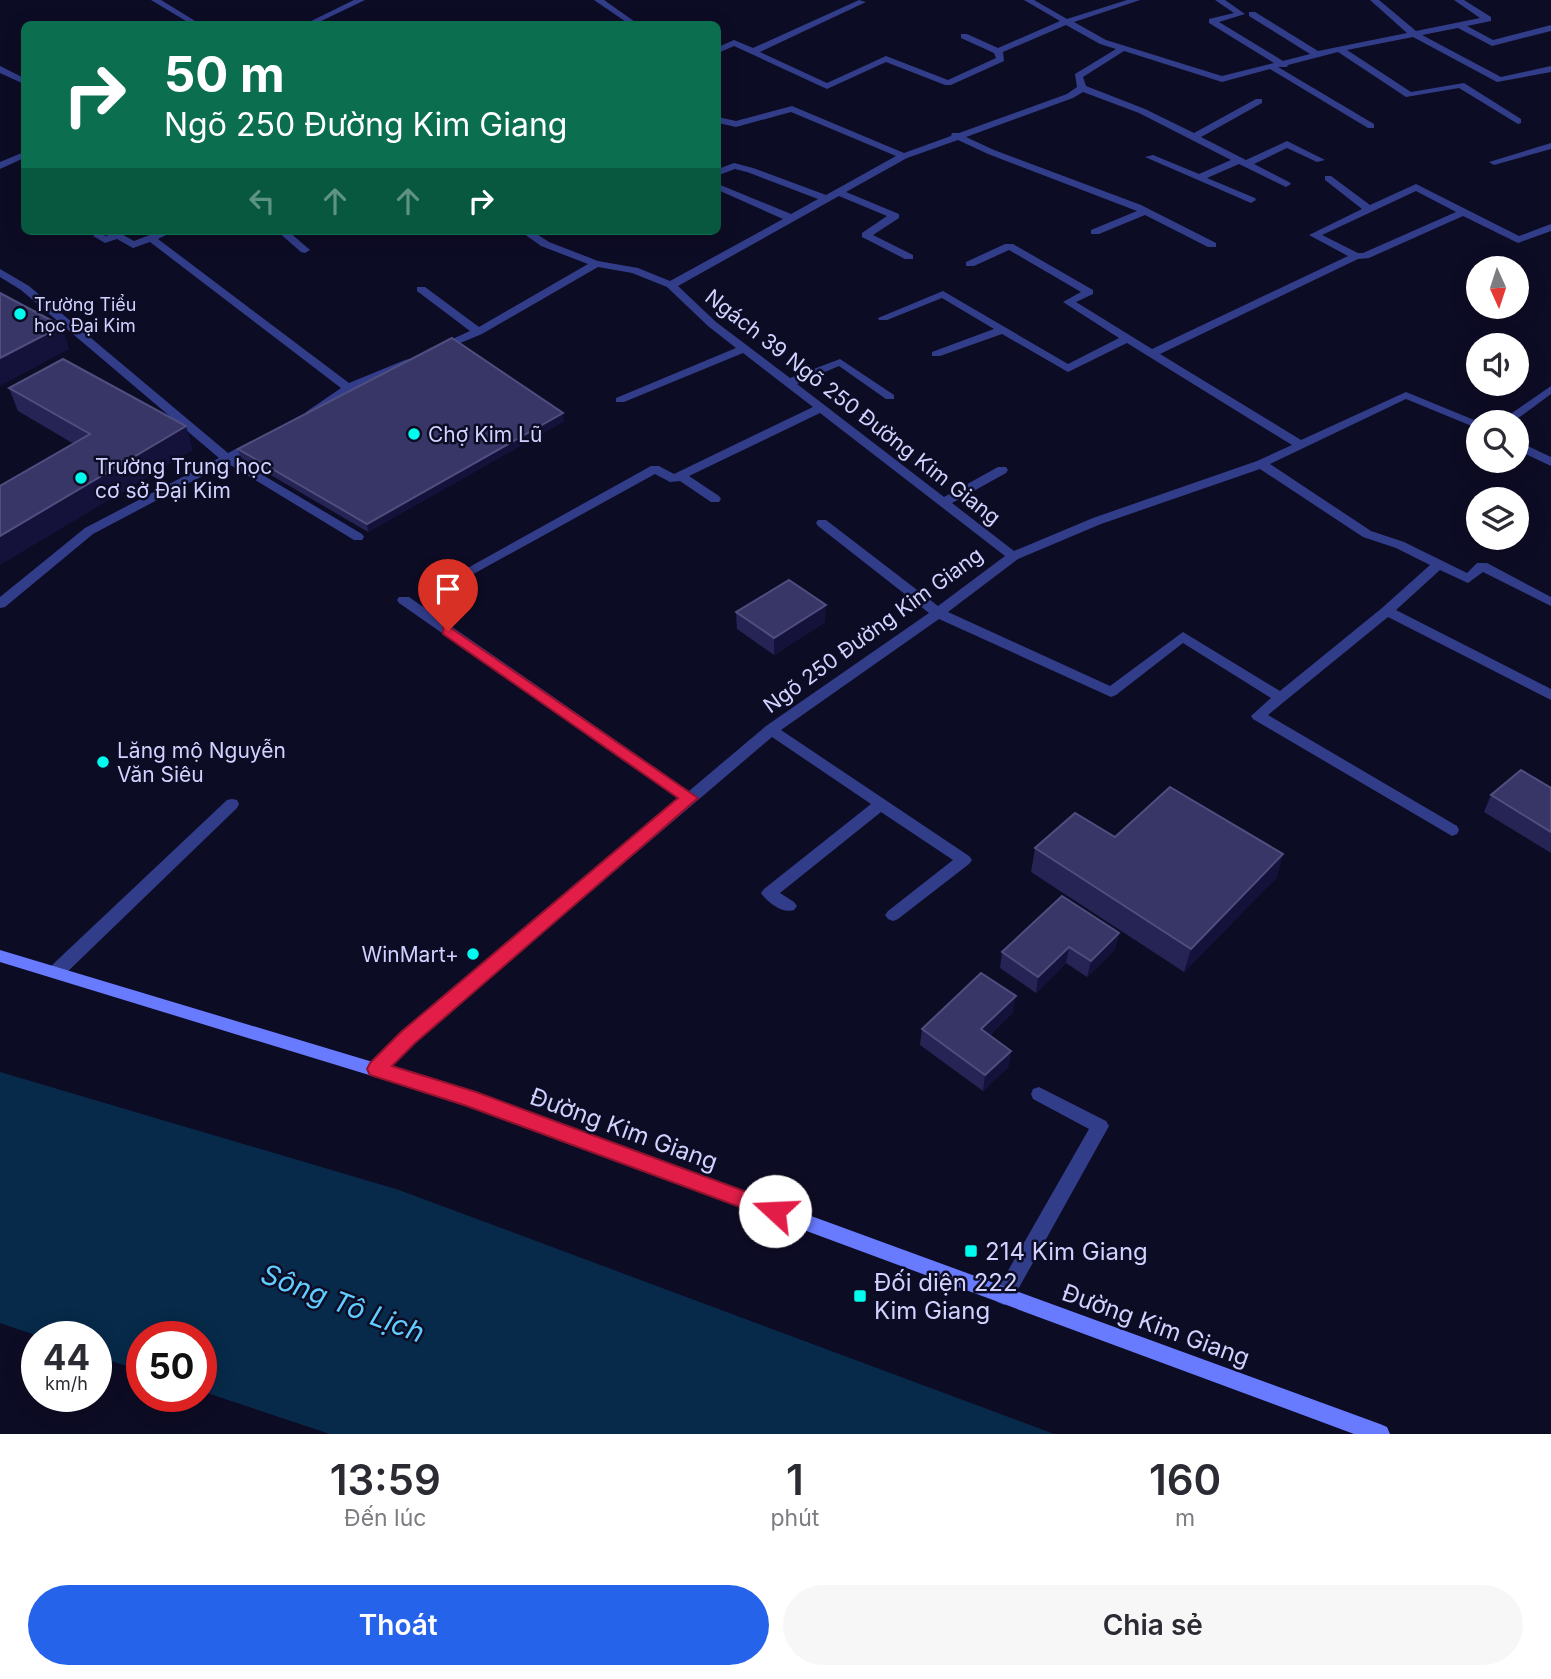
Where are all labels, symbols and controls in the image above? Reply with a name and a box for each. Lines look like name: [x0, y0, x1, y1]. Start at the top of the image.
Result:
text: 50 m: [164, 45, 285, 104]
icon: right: [49, 49, 140, 140]
text: Ngõ 250 Đường Kim Giang: [164, 105, 567, 144]
icon: left: [243, 182, 281, 220]
icon: ahead: [316, 182, 354, 220]
icon: ahead: [389, 182, 427, 220]
icon: right: [462, 182, 500, 220]
north arrow: [1466, 256, 1530, 318]
map controls: [1466, 256, 1529, 550]
street label: Ngách 39 Ngõ 250 Đường Kim Giang: [701, 284, 1005, 530]
place label: Trường Tiểu học Đại Kim: [34, 294, 137, 336]
marker: Trường Tiểu học Đại Kim: [12, 306, 28, 322]
button: sound: [1466, 333, 1529, 396]
button: search: [1466, 410, 1529, 473]
place label: Chợ Kim Lũ: [428, 422, 542, 447]
marker: Chợ Kim Lũ: [406, 426, 422, 442]
place label: Trường Trung học cơ sở Đại Kim: [95, 454, 272, 503]
marker: Trường Trung học cơ sở Đại Kim: [73, 470, 89, 486]
button: layers: [1466, 487, 1529, 550]
street label: Ngõ 250 Đường Kim Giang: [759, 542, 987, 718]
pin: [418, 559, 478, 631]
icon: arrive: [429, 570, 467, 608]
place label: Lăng mộ Nguyễn Văn Siêu: [117, 738, 286, 787]
marker: Lăng mộ Nguyễn Văn Siêu: [95, 754, 111, 770]
place label: WinMart+: [361, 942, 459, 967]
marker: WinMart+: [465, 946, 481, 962]
street label: Đường Kim Giang: [526, 1082, 722, 1176]
position arrow: [738, 1174, 812, 1248]
place label: 214 Kim Giang: [985, 1237, 1148, 1266]
marker: 214 Kim Giang: [963, 1243, 979, 1259]
water label: Sông Tô Lịch: [257, 1256, 429, 1350]
place label: Đối diện 222 Kim Giang: [874, 1268, 1018, 1325]
street label: Đường Kim Giang: [1058, 1278, 1254, 1372]
marker: Đối diện 222 Kim Giang: [852, 1288, 868, 1304]
speed limit sign: 50: [126, 1321, 217, 1412]
text: 44: [43, 1336, 90, 1378]
text: km/h: [45, 1373, 88, 1394]
text: 13:59: [330, 1454, 441, 1505]
text: 1: [786, 1454, 804, 1505]
text: 160: [1149, 1454, 1221, 1505]
text: Đến lúc: [344, 1504, 426, 1532]
text: phút: [771, 1504, 819, 1532]
text: m: [1175, 1504, 1195, 1532]
button: Thoát: [28, 1585, 769, 1665]
button: Chia sẻ: [783, 1585, 1523, 1665]

